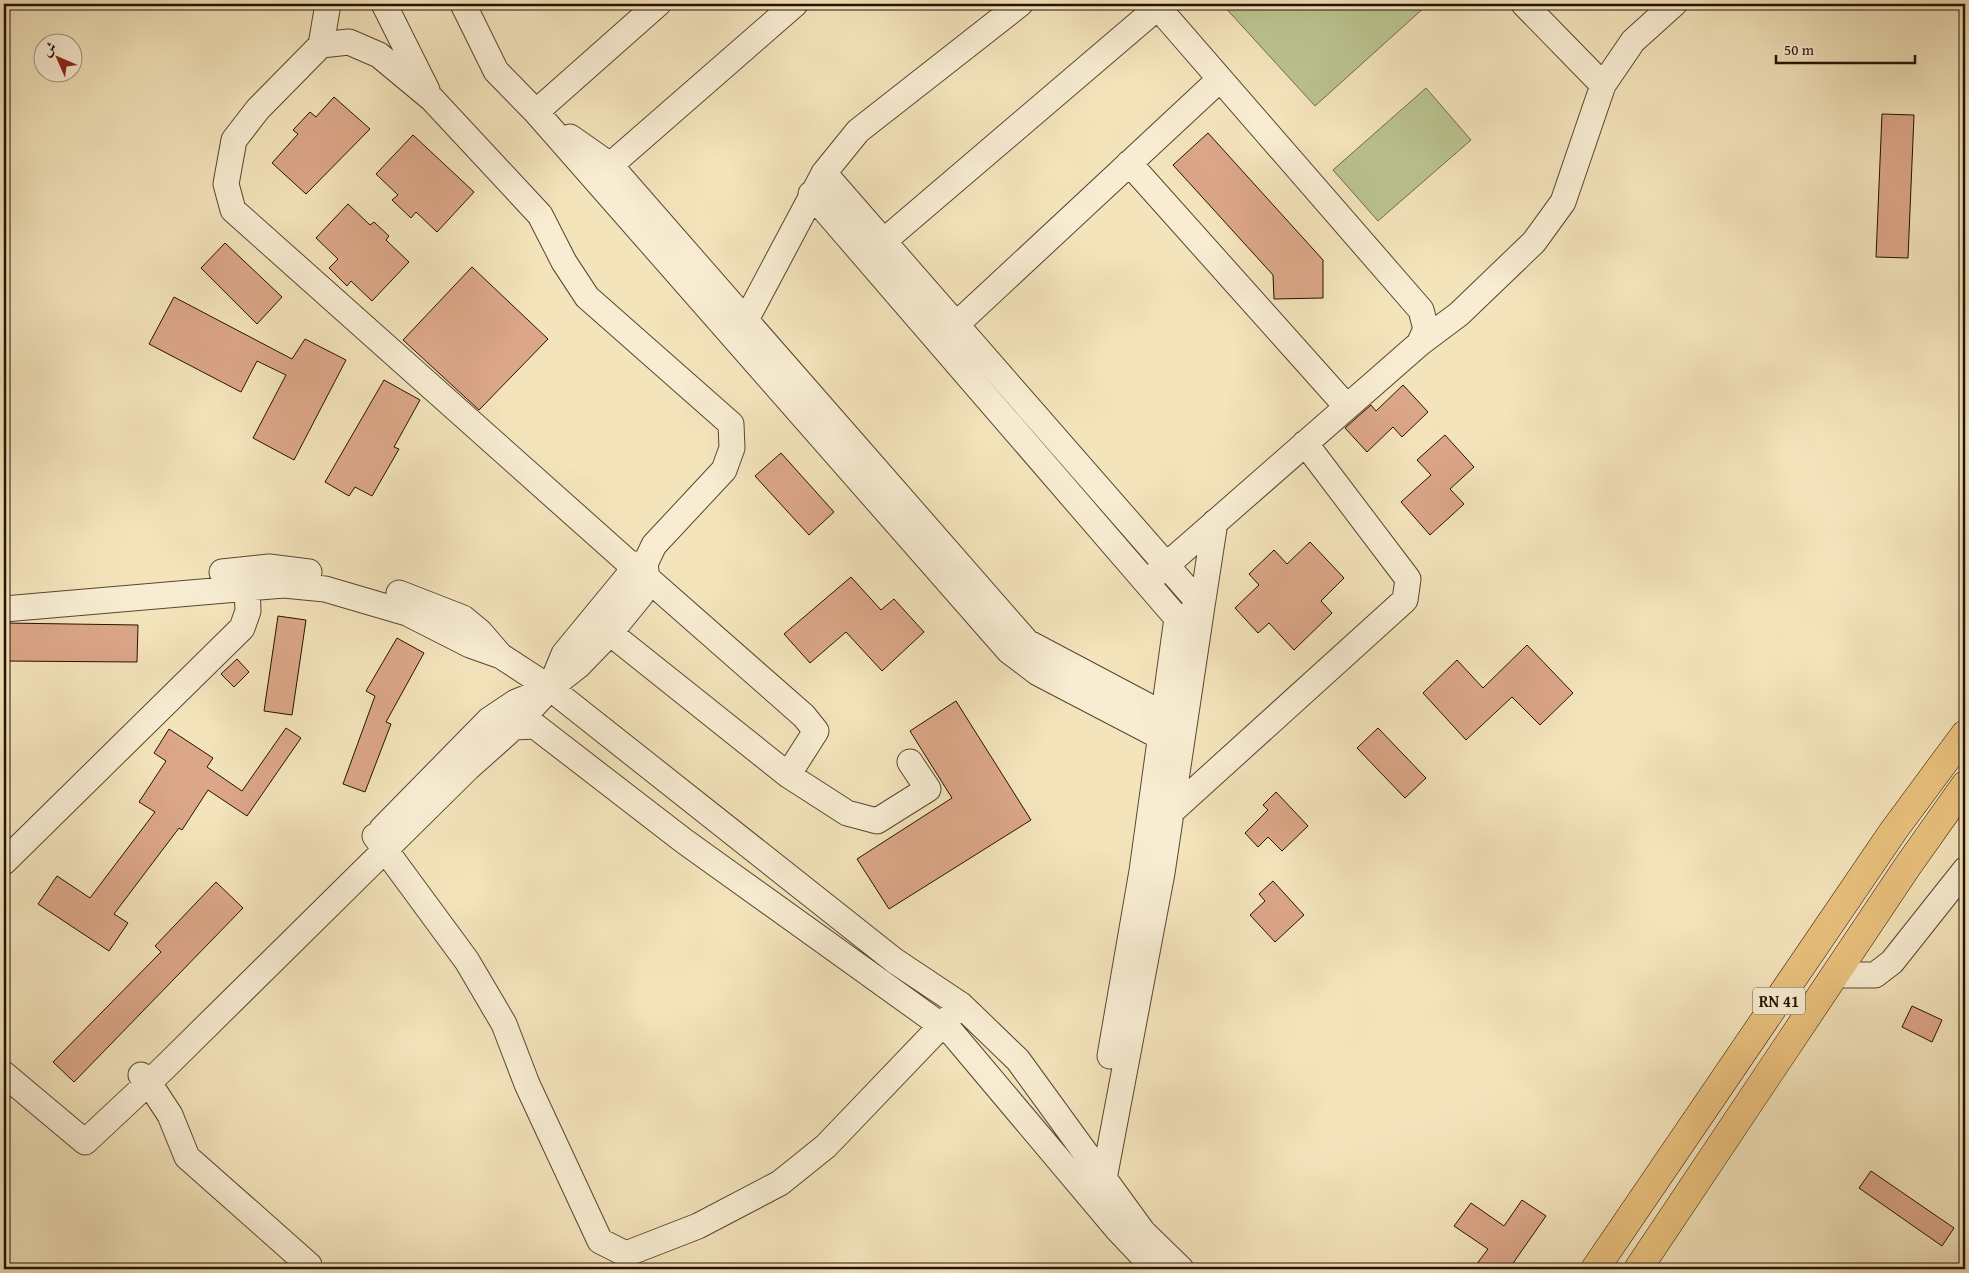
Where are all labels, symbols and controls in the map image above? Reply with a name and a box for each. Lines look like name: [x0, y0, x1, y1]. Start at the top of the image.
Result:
north arrow: [32, 32, 82, 82]
scale bar: [1776, 32, 1915, 64]
text: ش: [37, 37, 61, 61]
text: 50 m: [1784, 39, 1815, 60]
road number: RN 41: [1753, 988, 1805, 1014]

